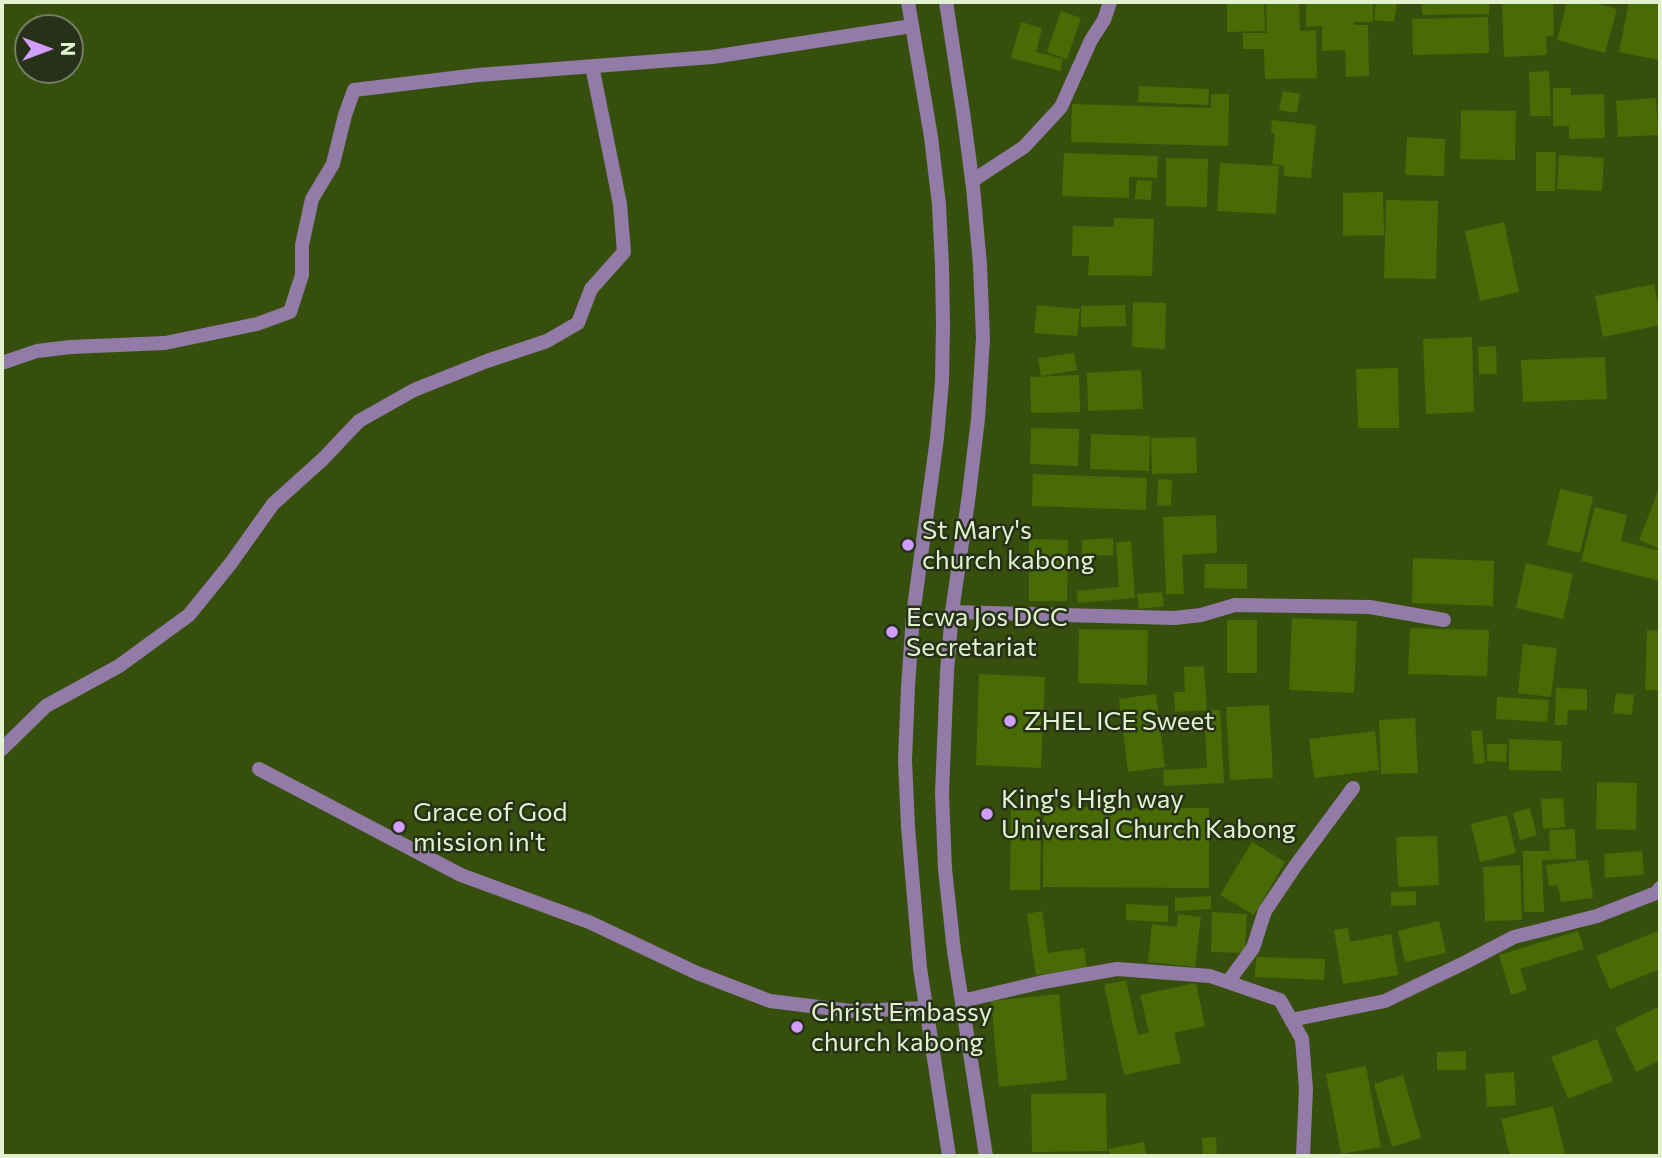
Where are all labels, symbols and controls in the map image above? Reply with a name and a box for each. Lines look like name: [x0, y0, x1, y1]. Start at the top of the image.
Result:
north arrow: [14, 14, 84, 84]
text: N: [57, 42, 80, 56]
place label: St Mary's church kabong: [922, 514, 1095, 576]
marker: St Mary's church kabong: [900, 537, 916, 553]
place label: Ecwa Jos DCC Secretariat: [906, 601, 1068, 662]
marker: Ecwa Jos DCC Secretariat: [884, 624, 900, 640]
place label: ZHEL ICE Sweet: [1024, 705, 1215, 737]
marker: ZHEL ICE Sweet: [1002, 713, 1018, 729]
place label: King's High way Universal Church Kabong: [1001, 783, 1296, 844]
place label: Grace of God mission in't: [413, 796, 568, 858]
marker: King's High way Universal Church Kabong: [979, 806, 995, 822]
marker: Grace of God mission in't: [391, 819, 407, 835]
place label: Christ Embassy church kabong: [811, 996, 992, 1058]
marker: Christ Embassy church kabong: [789, 1019, 805, 1035]

